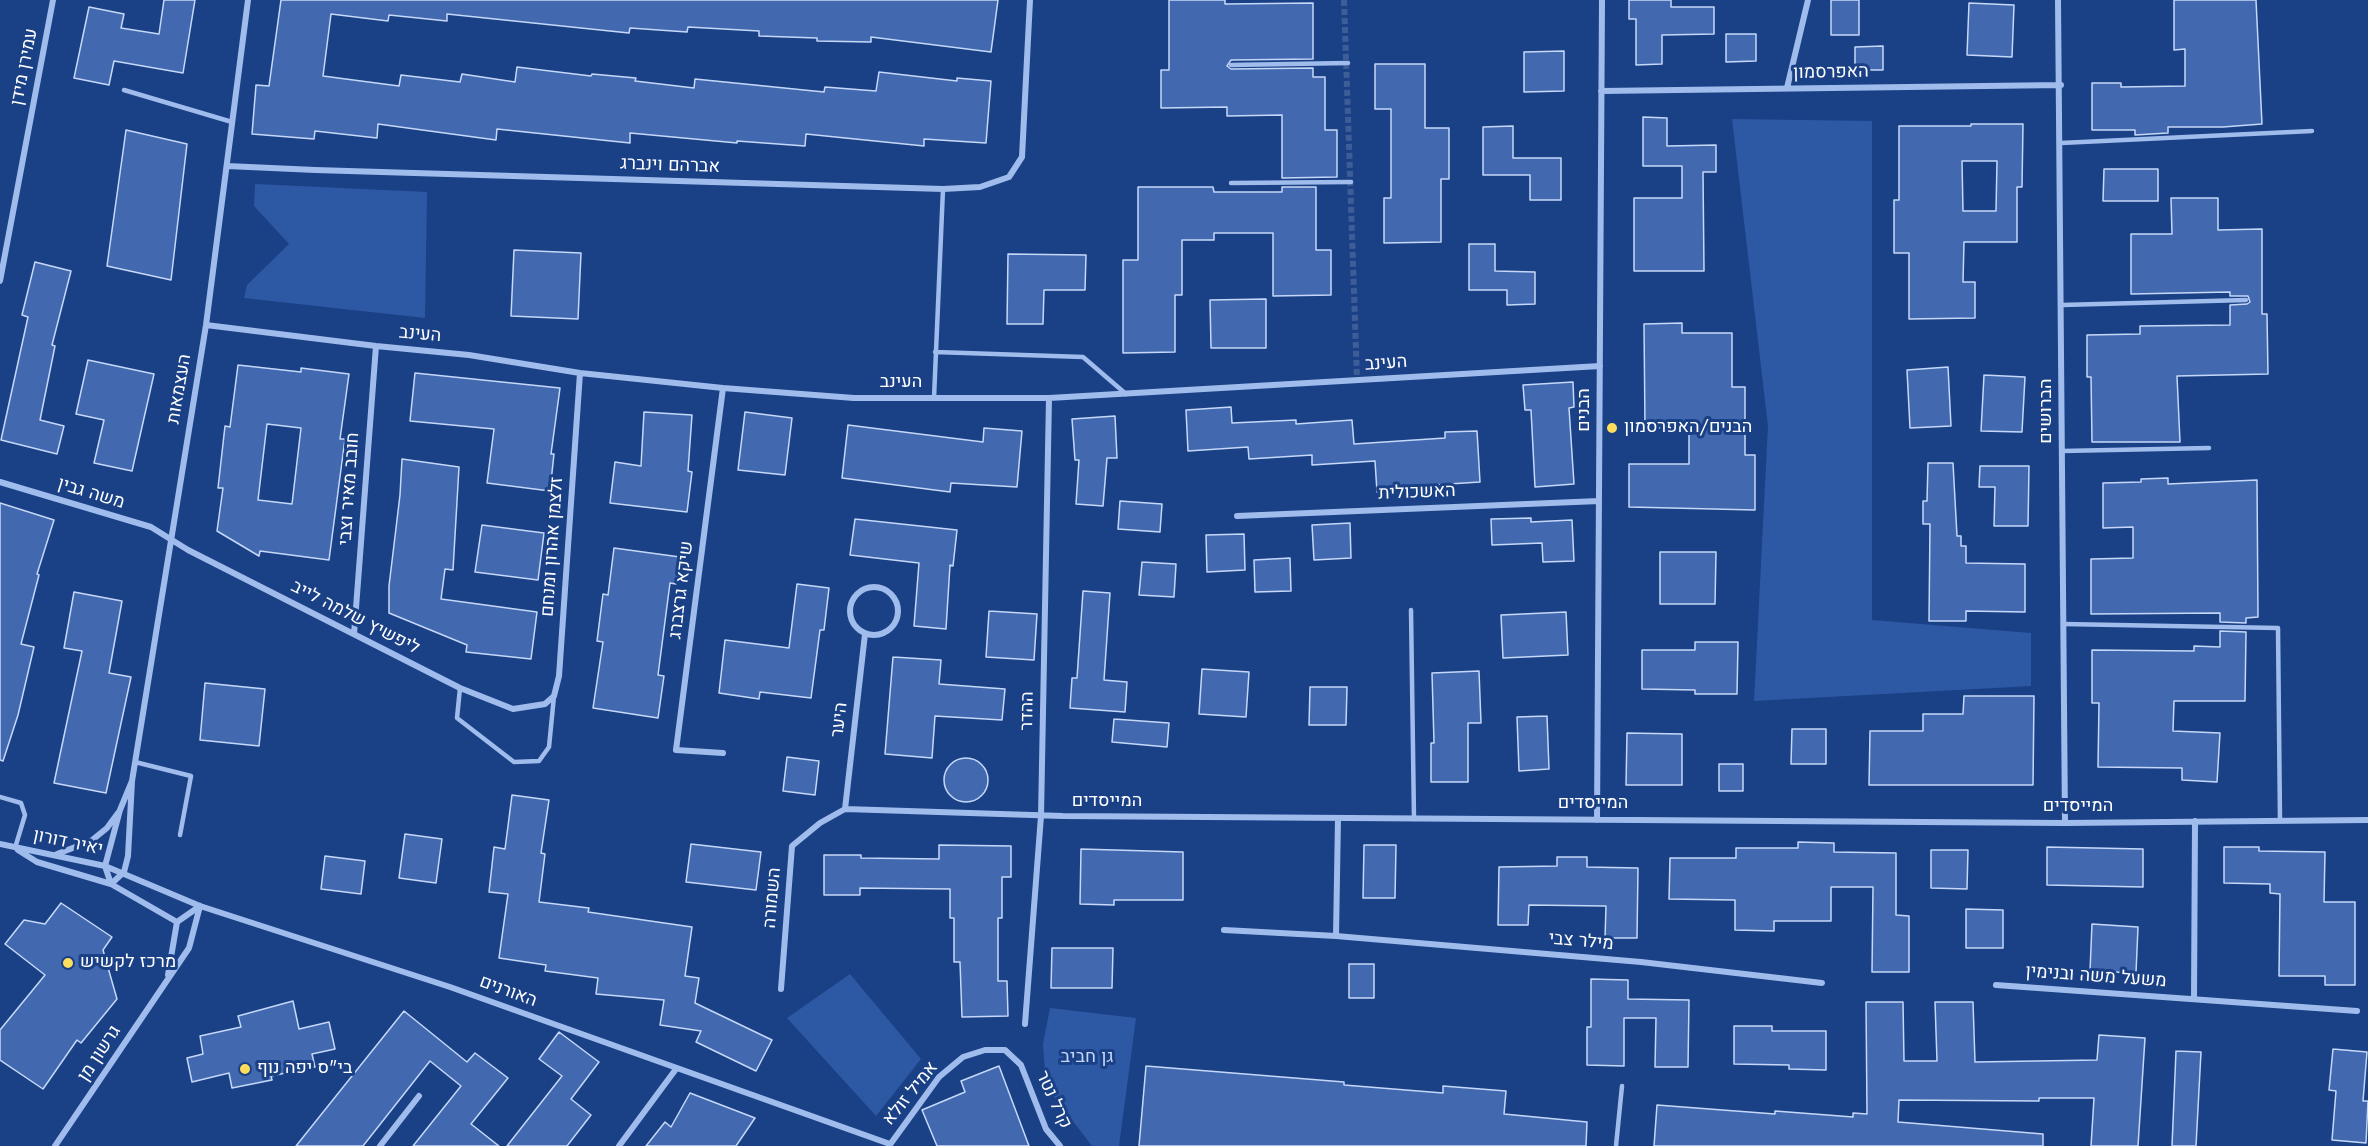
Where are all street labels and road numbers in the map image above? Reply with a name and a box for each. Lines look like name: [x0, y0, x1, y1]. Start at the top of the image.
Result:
street label: עמירן מידן: [7, 27, 43, 107]
street label: האפרסמון: [1793, 62, 1869, 84]
street label: אברהם וינברג: [620, 153, 720, 179]
street label: העינב: [398, 322, 442, 348]
street label: העצמאות: [163, 352, 197, 426]
street label: העינב: [1364, 352, 1408, 376]
street label: העינב: [880, 372, 922, 394]
street label: הברושים: [2036, 378, 2058, 444]
street label: הבנים: [1574, 388, 1596, 432]
street label: חובב מאיר וצבי: [335, 432, 365, 546]
street label: משה גבין: [55, 474, 127, 514]
street label: זלצמן אהרון ומנחם: [537, 476, 569, 618]
street label: האשכולית: [1378, 481, 1456, 505]
street label: שיקא גרצברג: [665, 540, 699, 640]
street label: ליפשיץ שלמה לייב: [287, 576, 423, 660]
street label: ההדר: [1017, 691, 1039, 731]
street label: היער: [827, 701, 853, 739]
street label: המייסדים: [1072, 791, 1142, 813]
street label: המייסדים: [1558, 793, 1628, 815]
street label: המייסדים: [2043, 796, 2113, 818]
street label: יאיר דורון: [31, 825, 105, 861]
street label: השמורה: [760, 867, 786, 929]
street label: מילר צבי: [1548, 928, 1614, 956]
street label: משעל משה ובנימין: [2025, 961, 2167, 993]
street label: האורנים: [476, 972, 540, 1012]
street label: גרשון מן: [74, 1022, 126, 1086]
street label: אמיל זולא: [879, 1058, 943, 1130]
street label: קרל נטר: [1030, 1068, 1076, 1132]

